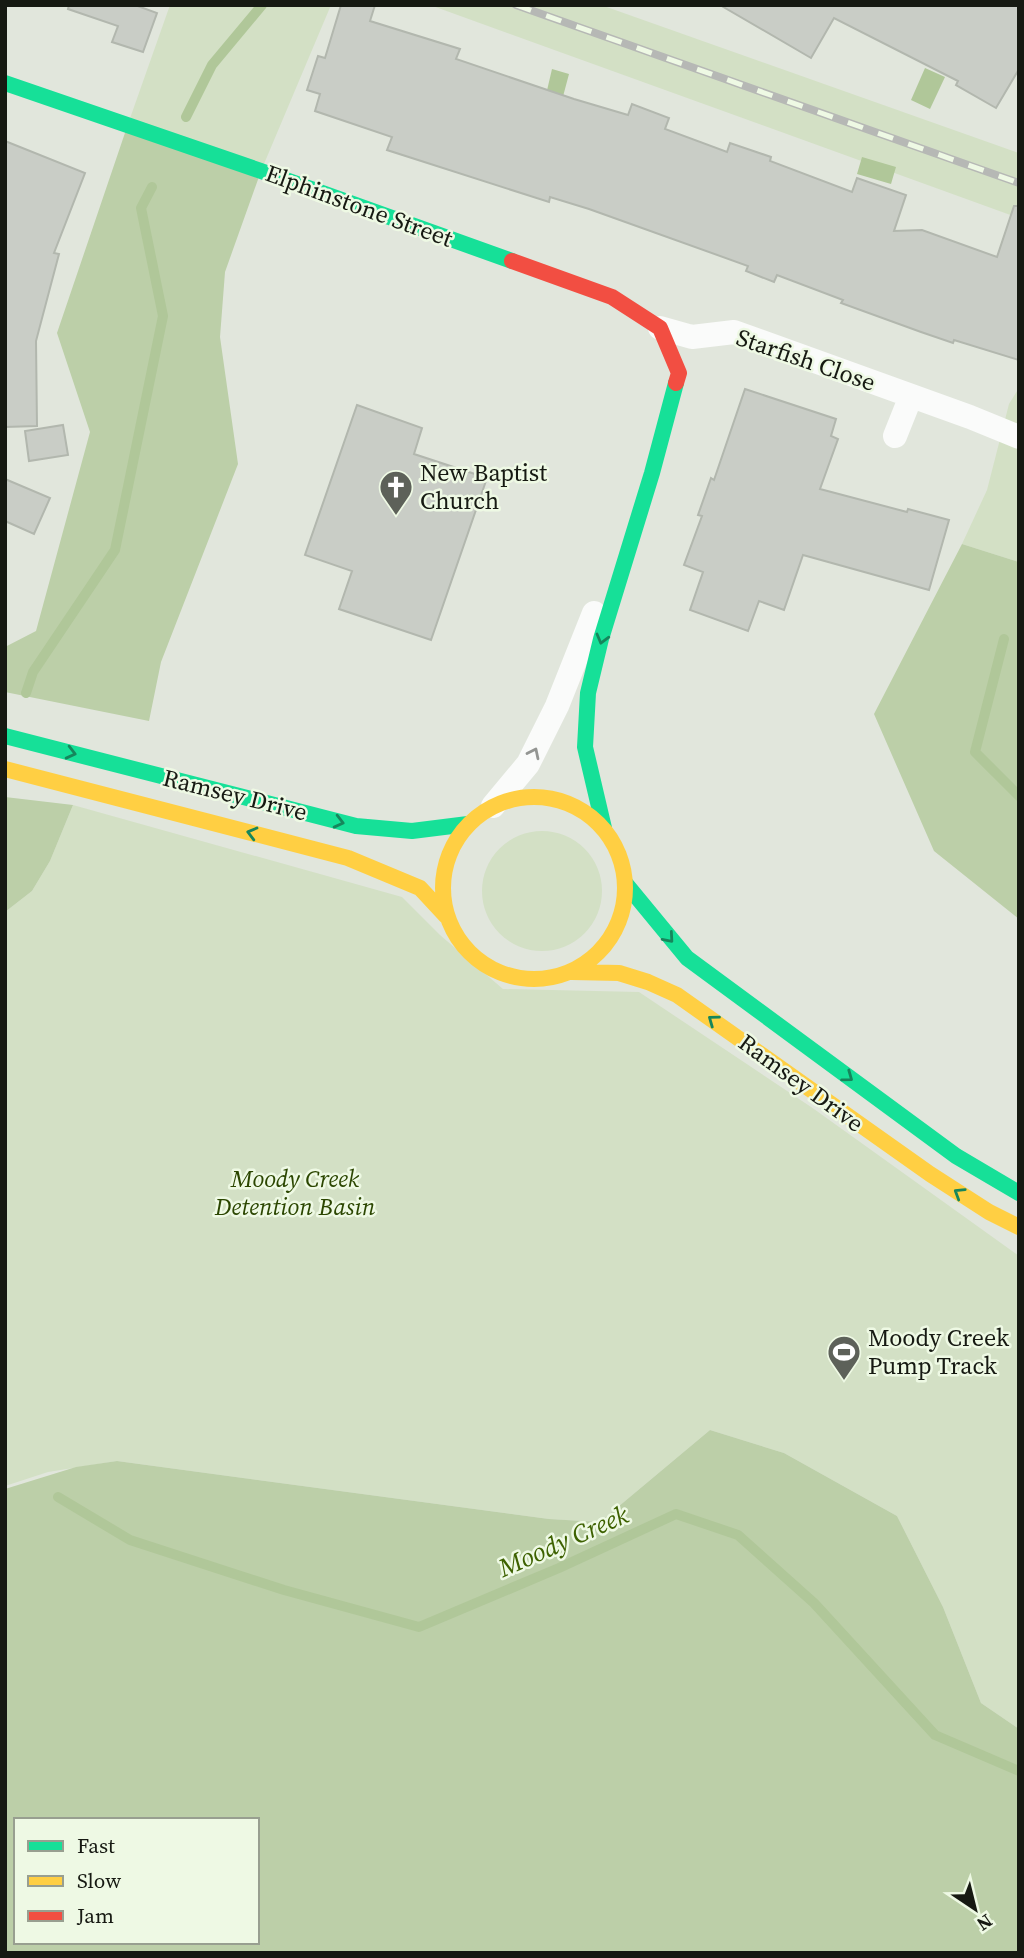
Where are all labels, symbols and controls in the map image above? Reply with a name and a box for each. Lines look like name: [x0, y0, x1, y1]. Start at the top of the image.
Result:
street label: Elphinstone Street: [261, 156, 457, 255]
street label: Starfish Close: [732, 320, 880, 399]
place label: New Baptist Church: [420, 456, 547, 517]
church icon: New Baptist Church: [377, 468, 415, 517]
one-way arrow: [595, 632, 610, 644]
one-way arrow: [65, 745, 77, 759]
one-way arrow: [525, 747, 539, 760]
street label: Ramsey Drive: [160, 761, 311, 828]
one-way arrow: [333, 814, 345, 828]
one-way arrow: [246, 827, 258, 841]
one-way arrow: [661, 929, 673, 942]
one-way arrow: [708, 1016, 721, 1028]
street label: Ramsey Drive: [732, 1026, 871, 1139]
one-way arrow: [840, 1069, 853, 1081]
park label: Moody Creek Detention Basin: [214, 1162, 376, 1223]
one-way arrow: [954, 1189, 967, 1202]
place label: Moody Creek Pump Track: [868, 1321, 1010, 1382]
sports icon: Moody Creek Pump Track: [825, 1333, 863, 1382]
water label: Moody Creek: [491, 1496, 634, 1586]
legend: [14, 1818, 259, 1944]
text: Fast: [77, 1831, 115, 1860]
text: Slow: [77, 1866, 121, 1895]
north arrow: [940, 1874, 1010, 1944]
text: Jam: [76, 1901, 114, 1930]
text: N: [971, 1908, 998, 1938]

